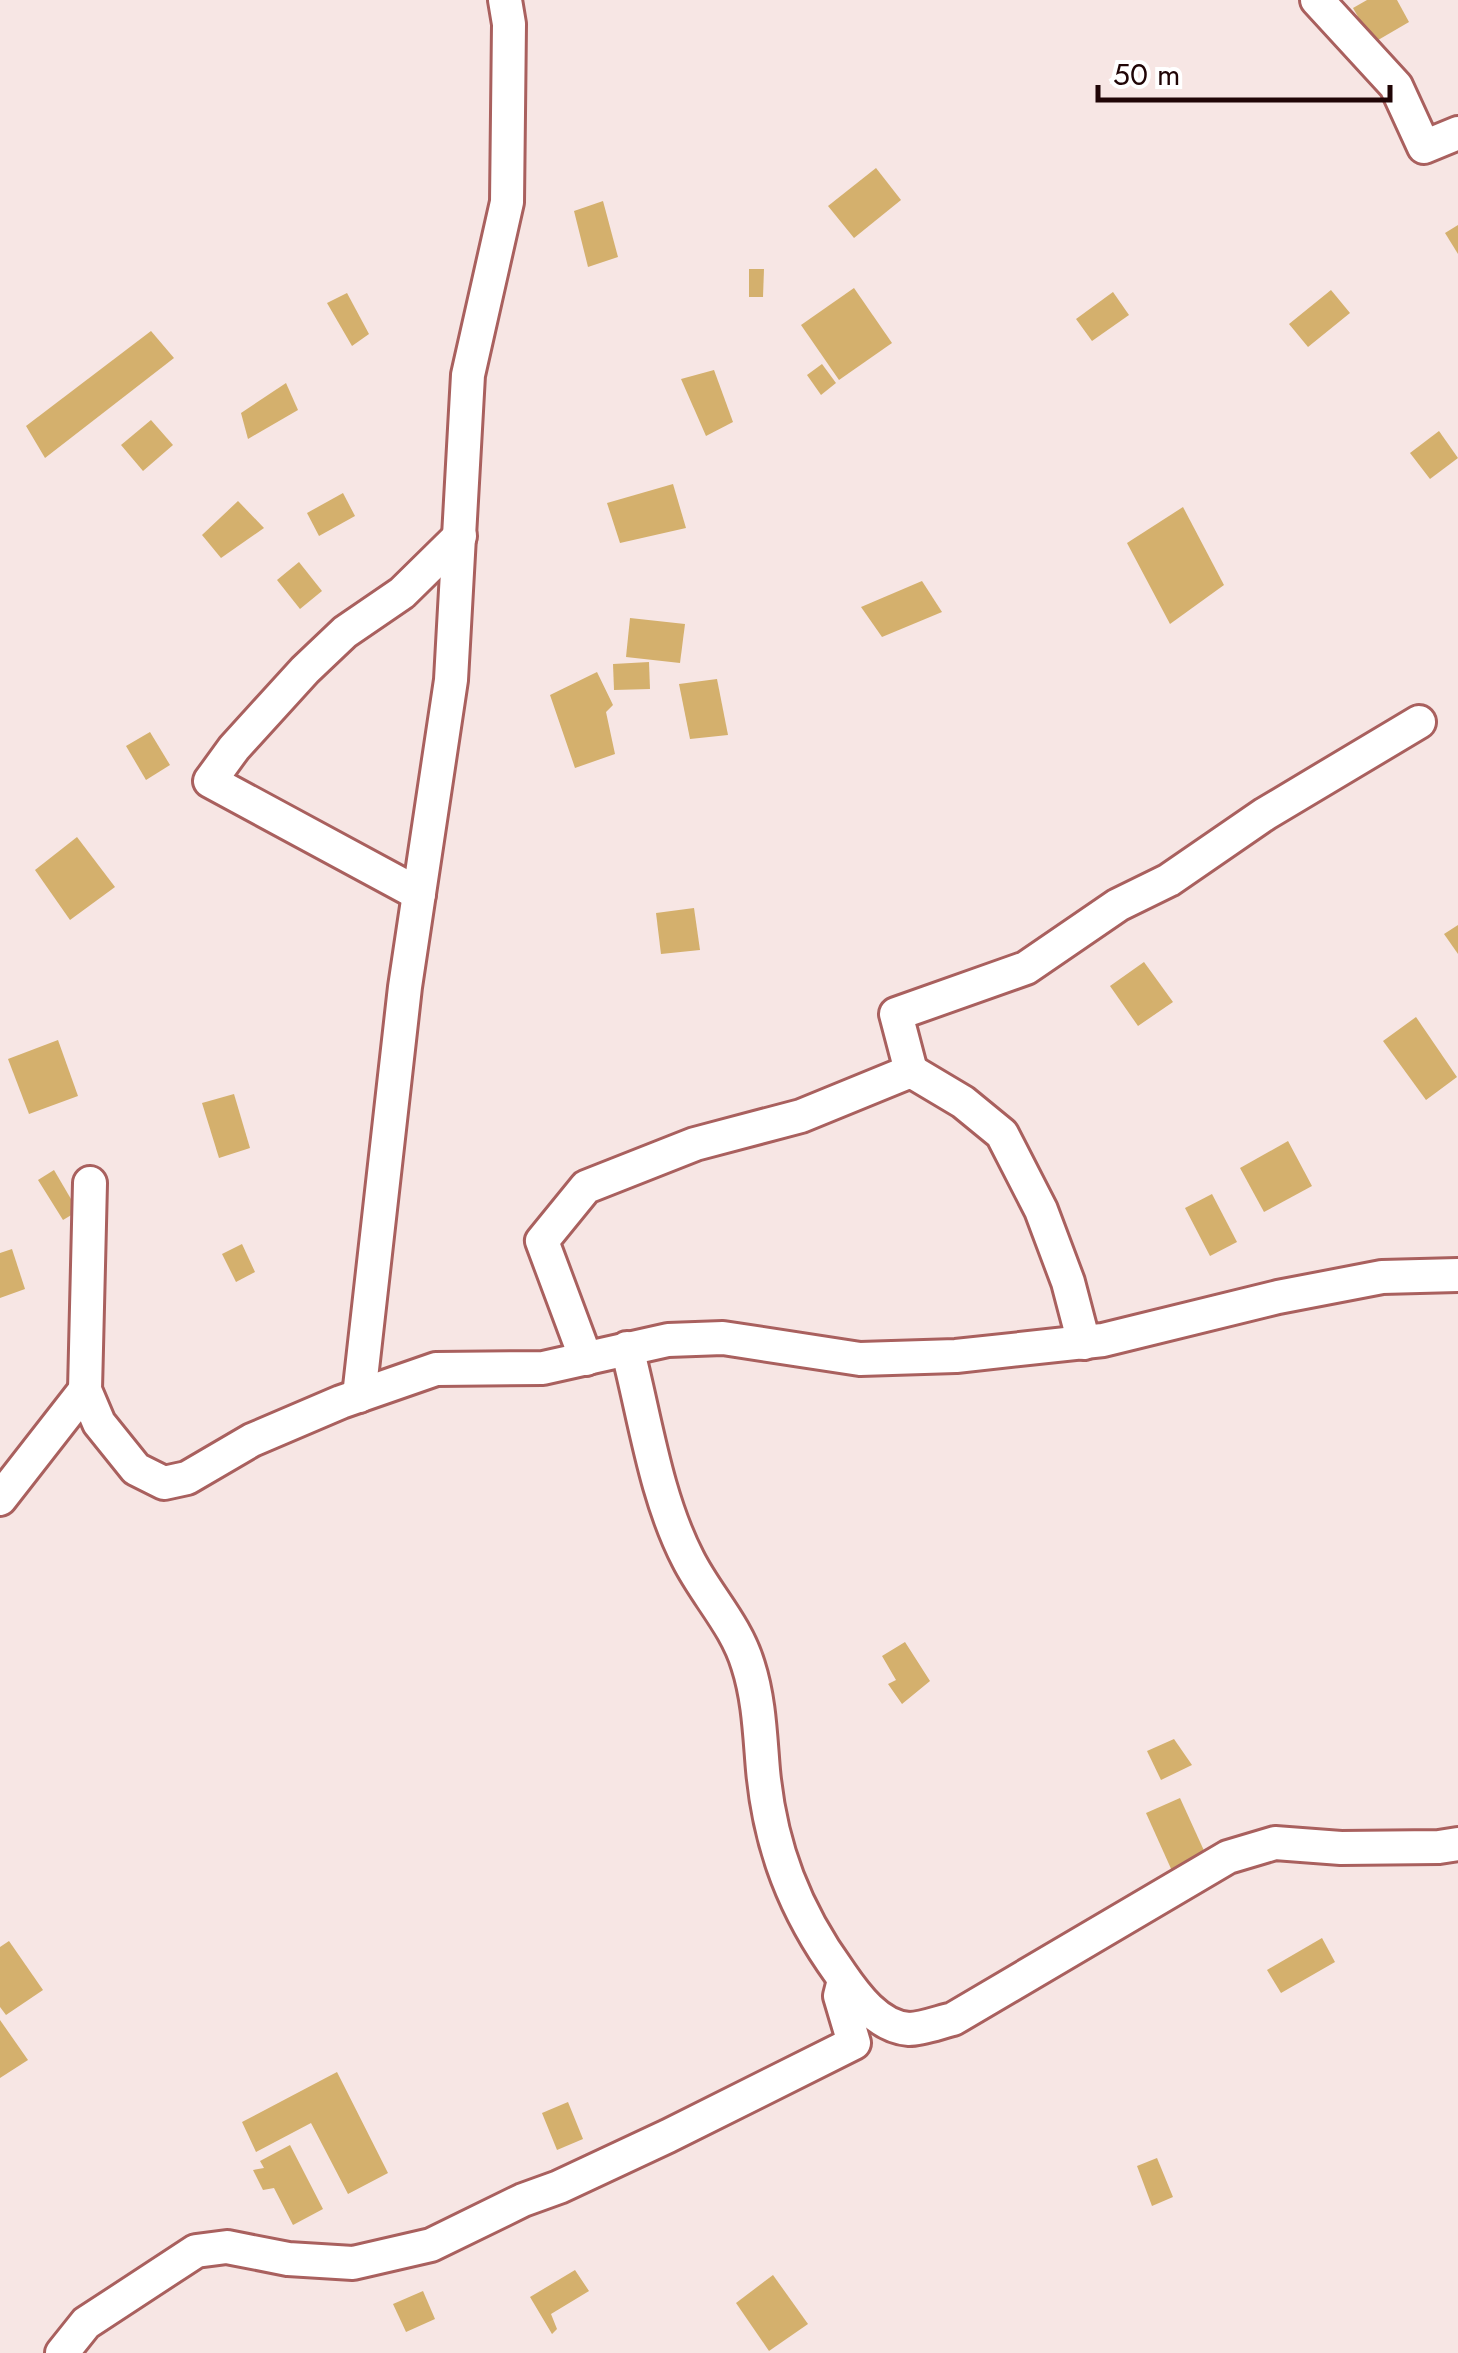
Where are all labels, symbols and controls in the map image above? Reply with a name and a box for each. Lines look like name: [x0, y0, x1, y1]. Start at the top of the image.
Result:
scale bar: [1098, 40, 1390, 102]
text: 50 m: [1113, 53, 1180, 96]

